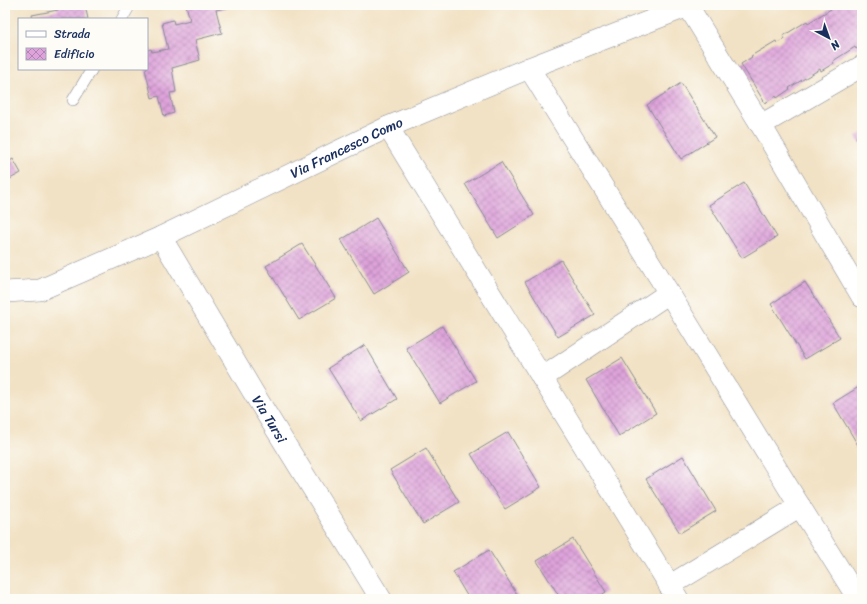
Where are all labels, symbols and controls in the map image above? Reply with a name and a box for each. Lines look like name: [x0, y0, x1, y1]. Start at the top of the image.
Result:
legend: [18, 18, 148, 70]
north arrow: [809, 18, 849, 58]
text: Strada: [54, 23, 91, 45]
text: N: [826, 35, 845, 55]
text: Edificio: [54, 43, 94, 65]
street label: Via Francesco Como: [286, 110, 407, 186]
street label: Via Tursi: [245, 390, 294, 449]

